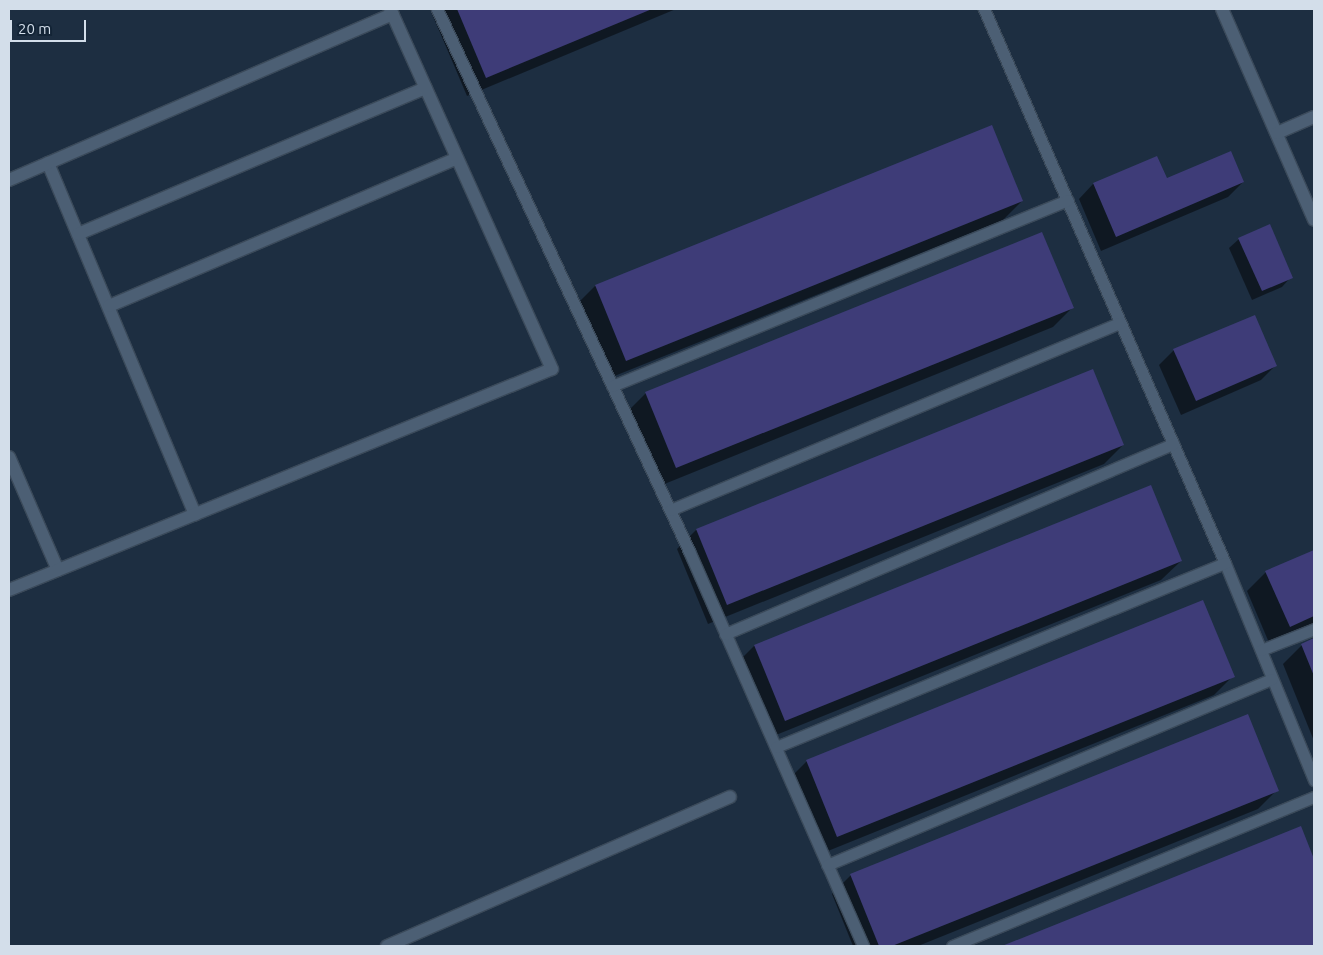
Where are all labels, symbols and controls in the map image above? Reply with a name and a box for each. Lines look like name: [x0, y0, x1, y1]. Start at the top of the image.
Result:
scale bar: [12, 10, 89, 42]
text: 20 m: [18, 20, 51, 37]

